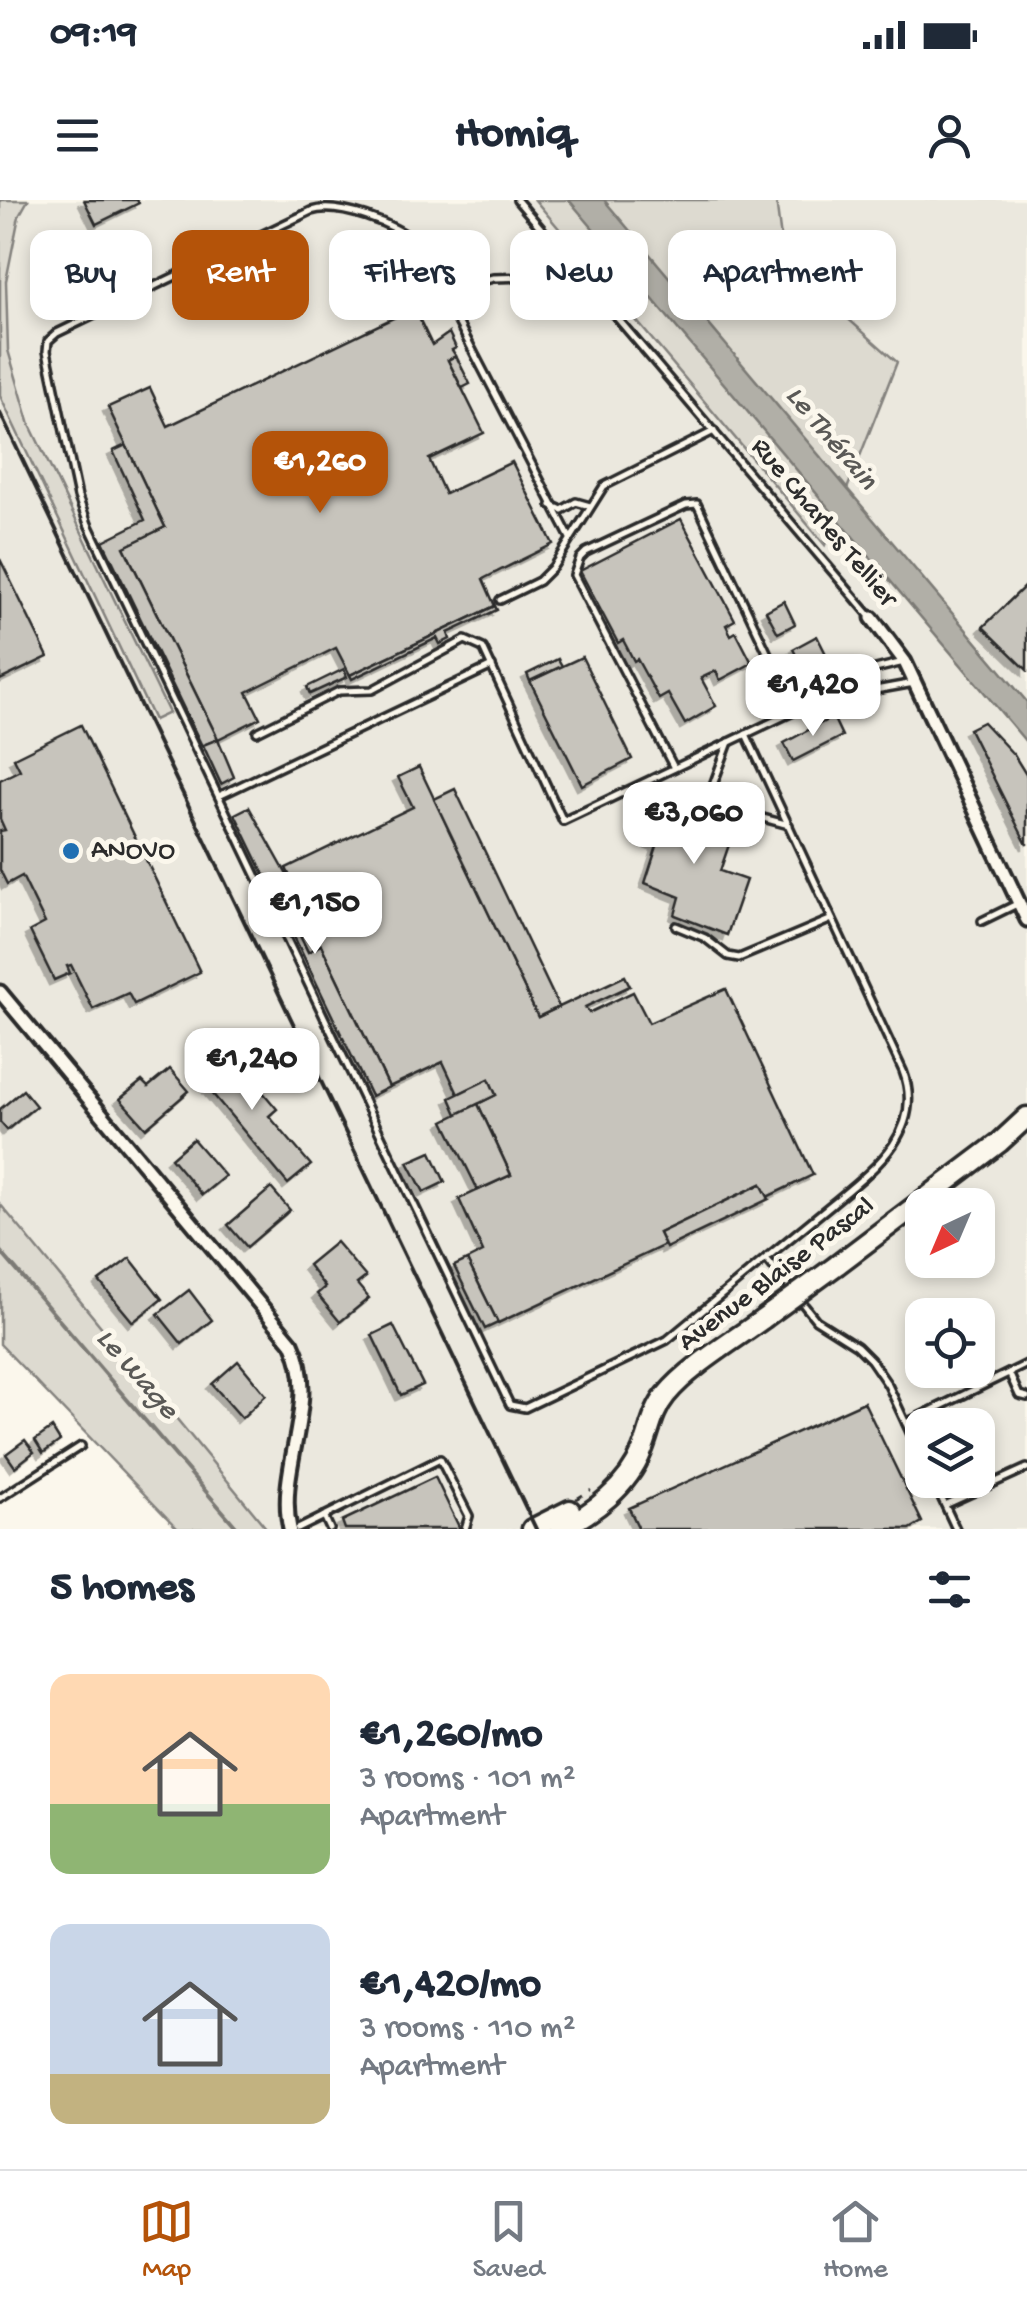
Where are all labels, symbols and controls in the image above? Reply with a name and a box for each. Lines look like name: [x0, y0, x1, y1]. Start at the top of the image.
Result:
text: 09:19: [50, 13, 137, 57]
icon: menu: [50, 108, 105, 163]
icon: person: [922, 108, 977, 163]
text: Homiq: [455, 109, 572, 162]
chip: Buy: [30, 230, 152, 320]
chip: Rent: [172, 230, 309, 320]
chip: Filters: [329, 230, 490, 320]
chip: New: [510, 230, 648, 320]
chip: Apartment: [668, 230, 896, 320]
water label: Le Thérain: [777, 380, 884, 499]
pin: €1,260: [239, 431, 401, 516]
street label: Rue Charles Tellier: [743, 432, 905, 616]
text: €1,260: [274, 444, 366, 482]
pin: €1,420: [732, 654, 894, 739]
text: €1,420: [767, 667, 859, 705]
pin: €3,060: [613, 782, 775, 867]
text: €3,060: [645, 795, 743, 833]
place label: ANOVO: [91, 835, 175, 868]
marker: ANOVO: [60, 840, 82, 862]
pin: €1,150: [234, 872, 396, 957]
text: €1,150: [270, 885, 360, 923]
pin: €1,240: [171, 1028, 333, 1113]
text: €1,240: [206, 1041, 298, 1079]
north arrow: [905, 1188, 995, 1278]
map controls: [905, 1188, 995, 1498]
street label: Avenue Blaise Pascal: [672, 1191, 882, 1359]
button: locate: [905, 1298, 995, 1388]
water label: Le Wage: [87, 1323, 186, 1428]
button: layers: [905, 1408, 995, 1498]
icon: filters: [922, 1562, 977, 1617]
text: 5 homes: [50, 1565, 193, 1614]
text: €1,260/mo: [360, 1712, 543, 1761]
icon: home: [130, 1714, 250, 1834]
text: 3 rooms · 101 m²: [360, 1761, 575, 1799]
text: Apartment: [360, 1799, 504, 1837]
text: €1,420/mo: [360, 1962, 541, 2011]
icon: home: [130, 1964, 250, 2084]
text: 3 rooms · 110 m²: [360, 2011, 575, 2049]
text: Apartment: [360, 2049, 504, 2087]
tab: Map: [139, 2194, 194, 2287]
tab: Saved: [473, 2194, 544, 2287]
tab: Home: [823, 2194, 888, 2287]

